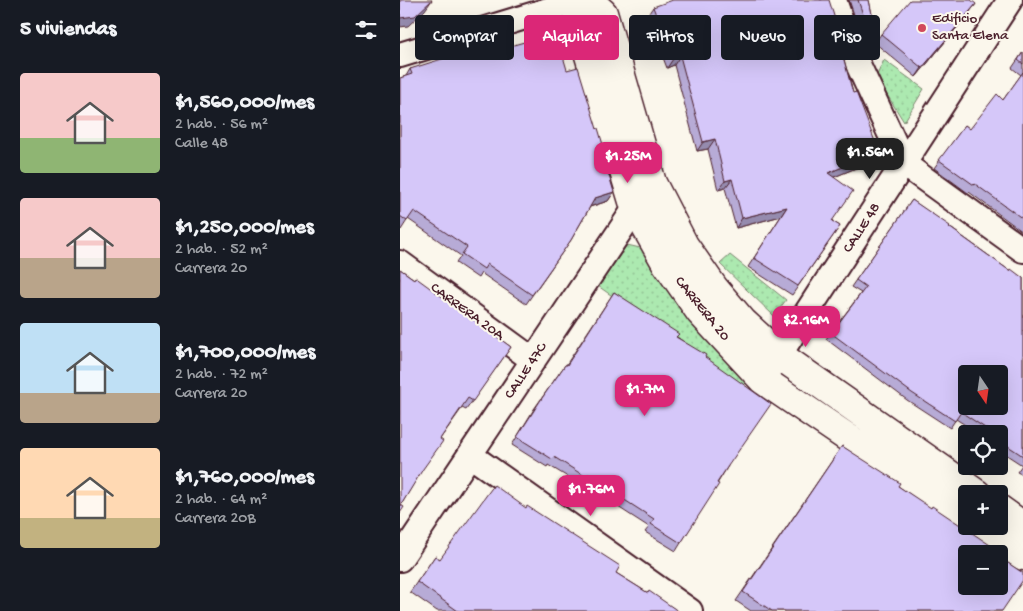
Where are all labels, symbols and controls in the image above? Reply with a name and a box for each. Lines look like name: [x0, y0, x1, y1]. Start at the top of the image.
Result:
place label: Edificio Santa Elena: [932, 10, 1009, 45]
chip: Comprar: [415, 15, 514, 60]
chip: Alquilar: [524, 15, 619, 60]
chip: Filtros: [629, 15, 711, 60]
chip: Nuevo: [721, 15, 804, 60]
chip: Piso: [814, 15, 880, 60]
icon: filters: [352, 16, 380, 44]
text: 5 viviendas: [20, 18, 116, 43]
marker: Edificio Santa Elena: [916, 22, 928, 34]
text: $1,560,000/mes: [175, 91, 314, 116]
icon: home: [60, 93, 120, 153]
text: 2 hab. · 56 m²: [175, 116, 268, 135]
text: Calle 48: [175, 135, 228, 154]
pin: $1.56M: [829, 138, 911, 180]
pin: $1.25M: [587, 142, 669, 184]
text: $1.56M: [847, 144, 893, 163]
text: $1.25M: [605, 148, 651, 167]
street label: CALLE 48: [839, 200, 885, 256]
text: $1,250,000/mes: [175, 216, 314, 241]
icon: home: [60, 218, 120, 278]
text: 2 hab. · 52 m²: [175, 241, 268, 260]
text: Carrera 20: [175, 260, 247, 279]
street label: CARRERA 20: [670, 273, 734, 345]
street label: CARRERA 20A: [427, 279, 508, 346]
pin: $2.16M: [765, 306, 847, 348]
text: $2.16M: [783, 312, 829, 331]
street label: CALLE 47C: [501, 339, 552, 403]
text: $1,700,000/mes: [175, 341, 315, 366]
icon: home: [60, 343, 120, 403]
north arrow: [958, 365, 1008, 415]
map controls: [958, 365, 1008, 595]
text: 2 hab. · 72 m²: [175, 366, 268, 385]
pin: $1.7M: [610, 374, 680, 417]
text: $1.7M: [626, 381, 664, 400]
text: Carrera 20: [175, 385, 247, 404]
button: locate: [958, 425, 1008, 475]
text: $1,760,000/mes: [175, 466, 314, 491]
icon: home: [60, 468, 120, 528]
pin: $1.76M: [550, 474, 632, 517]
text: $1.76M: [568, 481, 614, 500]
button: +: [958, 485, 1008, 535]
text: 2 hab. · 64 m²: [175, 491, 267, 510]
text: Carrera 20B: [175, 510, 256, 529]
button: −: [958, 545, 1008, 595]

